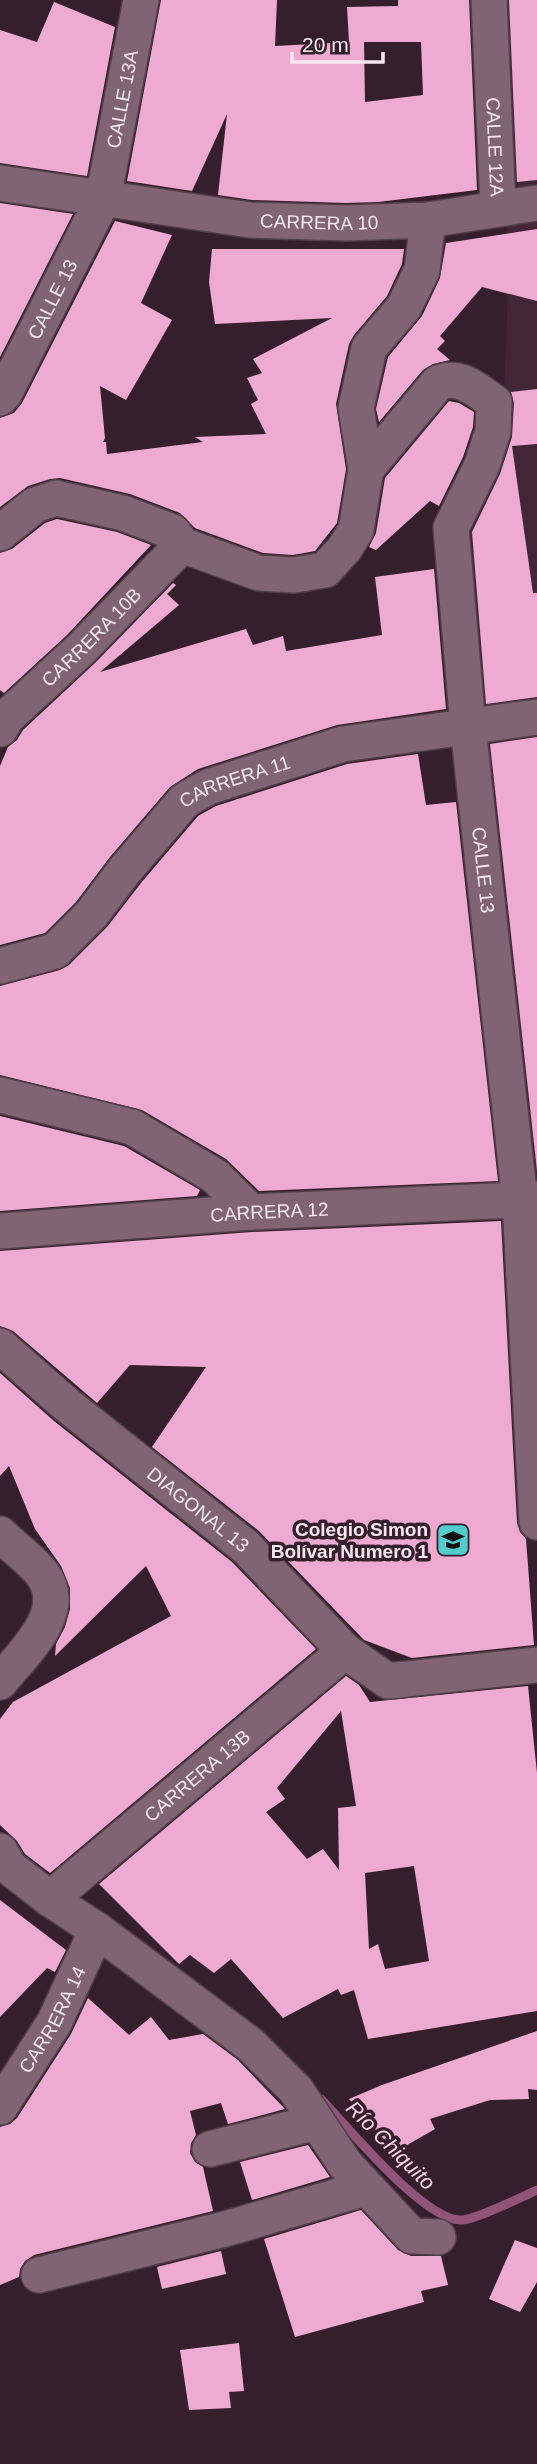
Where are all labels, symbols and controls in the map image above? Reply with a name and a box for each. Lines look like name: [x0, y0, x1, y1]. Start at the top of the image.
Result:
scale bar: [292, 21, 383, 65]
text: 20 m: [302, 33, 349, 56]
street label: CALLE 13A: [102, 48, 142, 150]
street label: CALLE 12A: [483, 97, 508, 197]
street label: CARRERA 10: [260, 210, 379, 234]
street label: CALLE 13: [23, 256, 81, 343]
street label: CARRERA 10B: [37, 583, 145, 691]
street label: CARRERA 11: [175, 751, 293, 812]
street label: CALLE 13: [469, 826, 499, 914]
street label: CARRERA 12: [209, 1198, 329, 1226]
street label: DIAGONAL 13: [143, 1462, 253, 1556]
place label: Colegio Simon Bolívar Numero 1: [271, 1519, 428, 1562]
school or university icon: Colegio Simon Bolívar Numero 1: [434, 1521, 472, 1559]
street label: CARRERA 13B: [140, 1725, 254, 1826]
street label: CARRERA 14: [14, 1963, 89, 2077]
water label: Río Chiquito: [342, 2096, 440, 2194]

